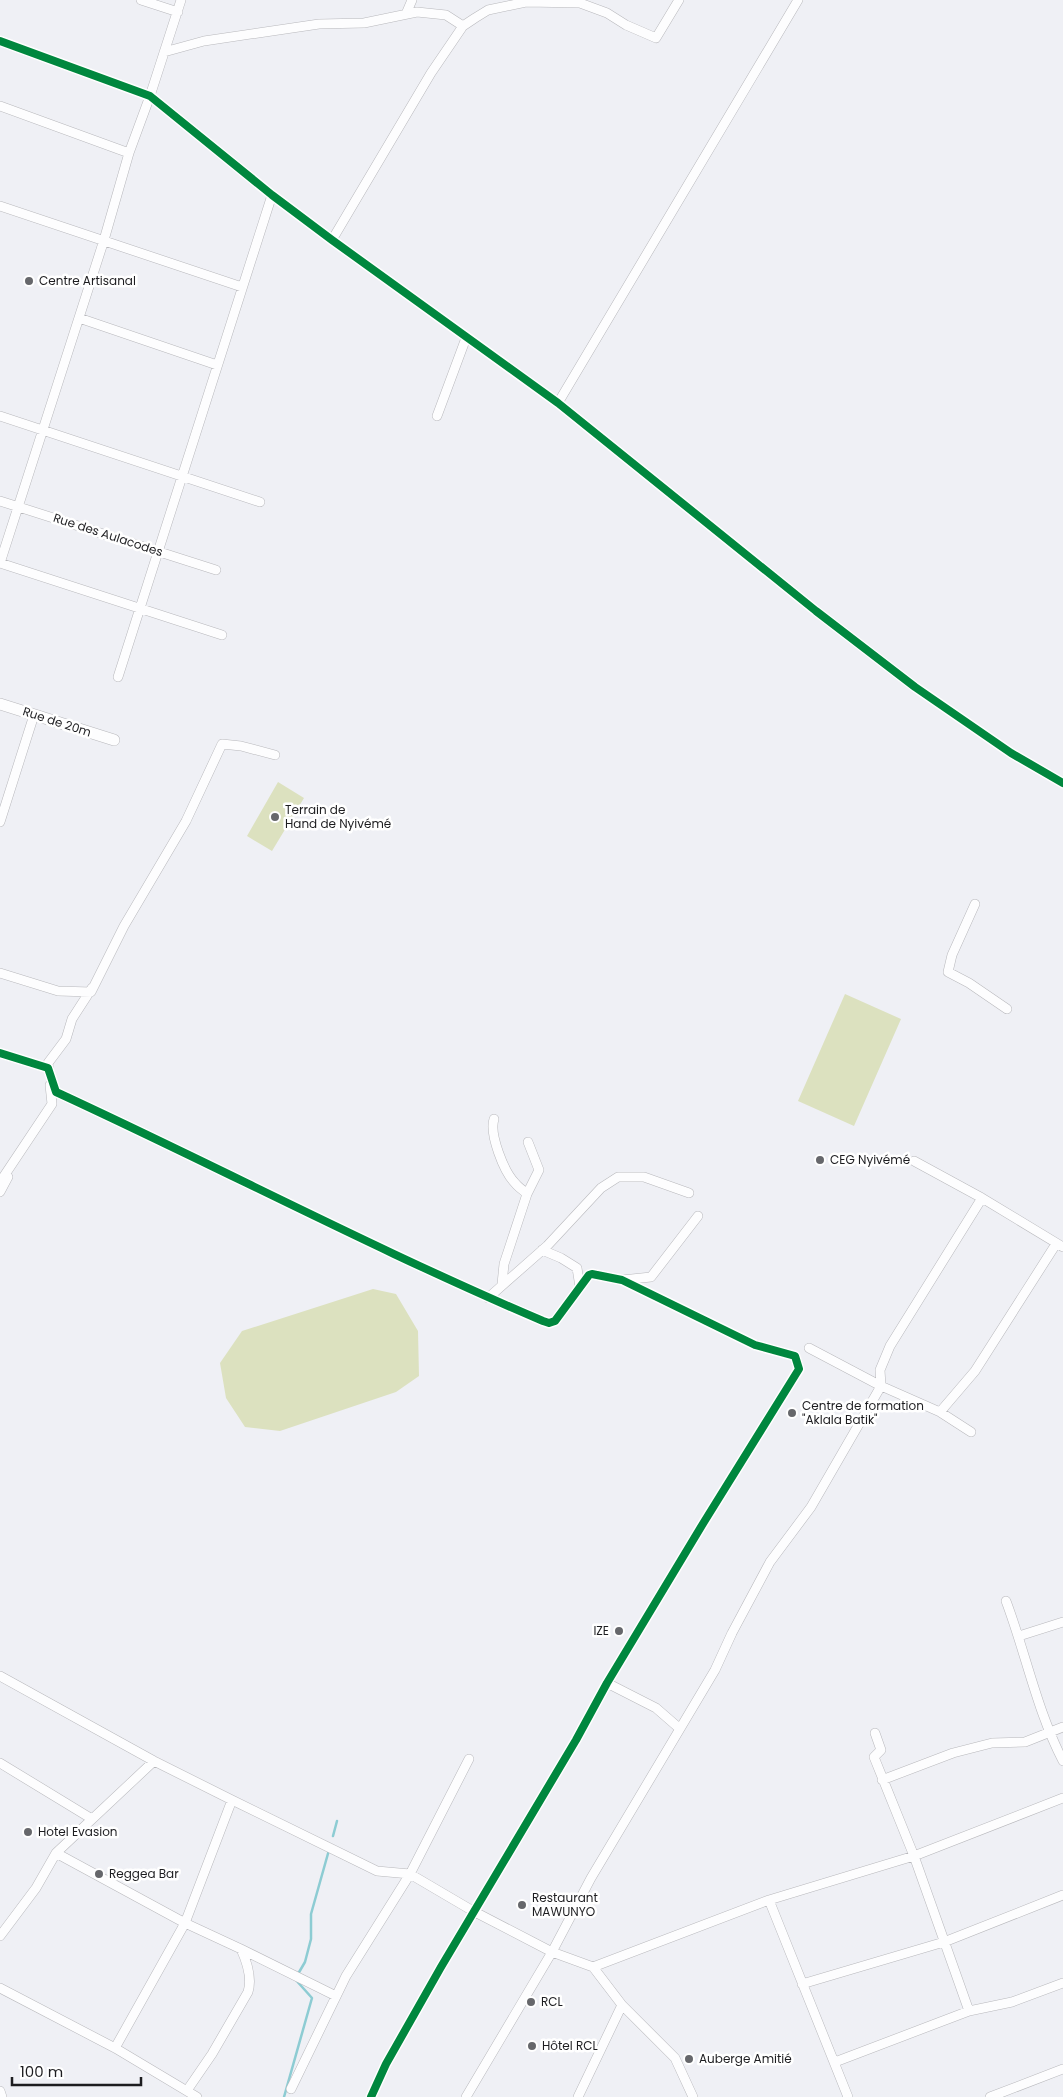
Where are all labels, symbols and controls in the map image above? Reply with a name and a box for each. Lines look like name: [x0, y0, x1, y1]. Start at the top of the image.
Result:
place label: Centre Artisanal: [39, 272, 136, 289]
marker: Centre Artisanal: [23, 275, 35, 287]
street label: Rue des Aulacodes: [51, 509, 165, 560]
street label: Rue de 20m: [21, 702, 94, 741]
place label: Terrain de Hand de Nyivémé: [285, 801, 391, 832]
marker: Terrain de Hand de Nyivémé: [269, 811, 281, 823]
place label: CEG Nyivémé: [830, 1151, 910, 1168]
marker: CEG Nyivémé: [814, 1154, 826, 1166]
place label: Centre de formation "Aklala Batik": [802, 1397, 924, 1428]
marker: Centre de formation "Aklala Batik": [786, 1407, 798, 1419]
place label: IZE: [593, 1622, 609, 1639]
marker: IZE: [613, 1625, 625, 1637]
place label: Hotel Evasion: [38, 1823, 118, 1840]
marker: Hotel Evasion: [22, 1826, 34, 1838]
place label: Reggea Bar: [109, 1865, 179, 1882]
marker: Reggea Bar: [93, 1868, 105, 1880]
place label: Restaurant MAWUNYO: [532, 1889, 598, 1920]
marker: Restaurant MAWUNYO: [516, 1899, 528, 1911]
place label: RCL: [541, 1993, 563, 2010]
marker: RCL: [525, 1996, 537, 2008]
place label: Hôtel RCL: [542, 2037, 598, 2054]
marker: Hôtel RCL: [526, 2040, 538, 2052]
place label: Auberge Amitié: [699, 2050, 792, 2067]
marker: Auberge Amitié: [683, 2053, 695, 2065]
scale bar: [12, 2054, 141, 2086]
text: 100 m: [20, 2061, 63, 2082]

